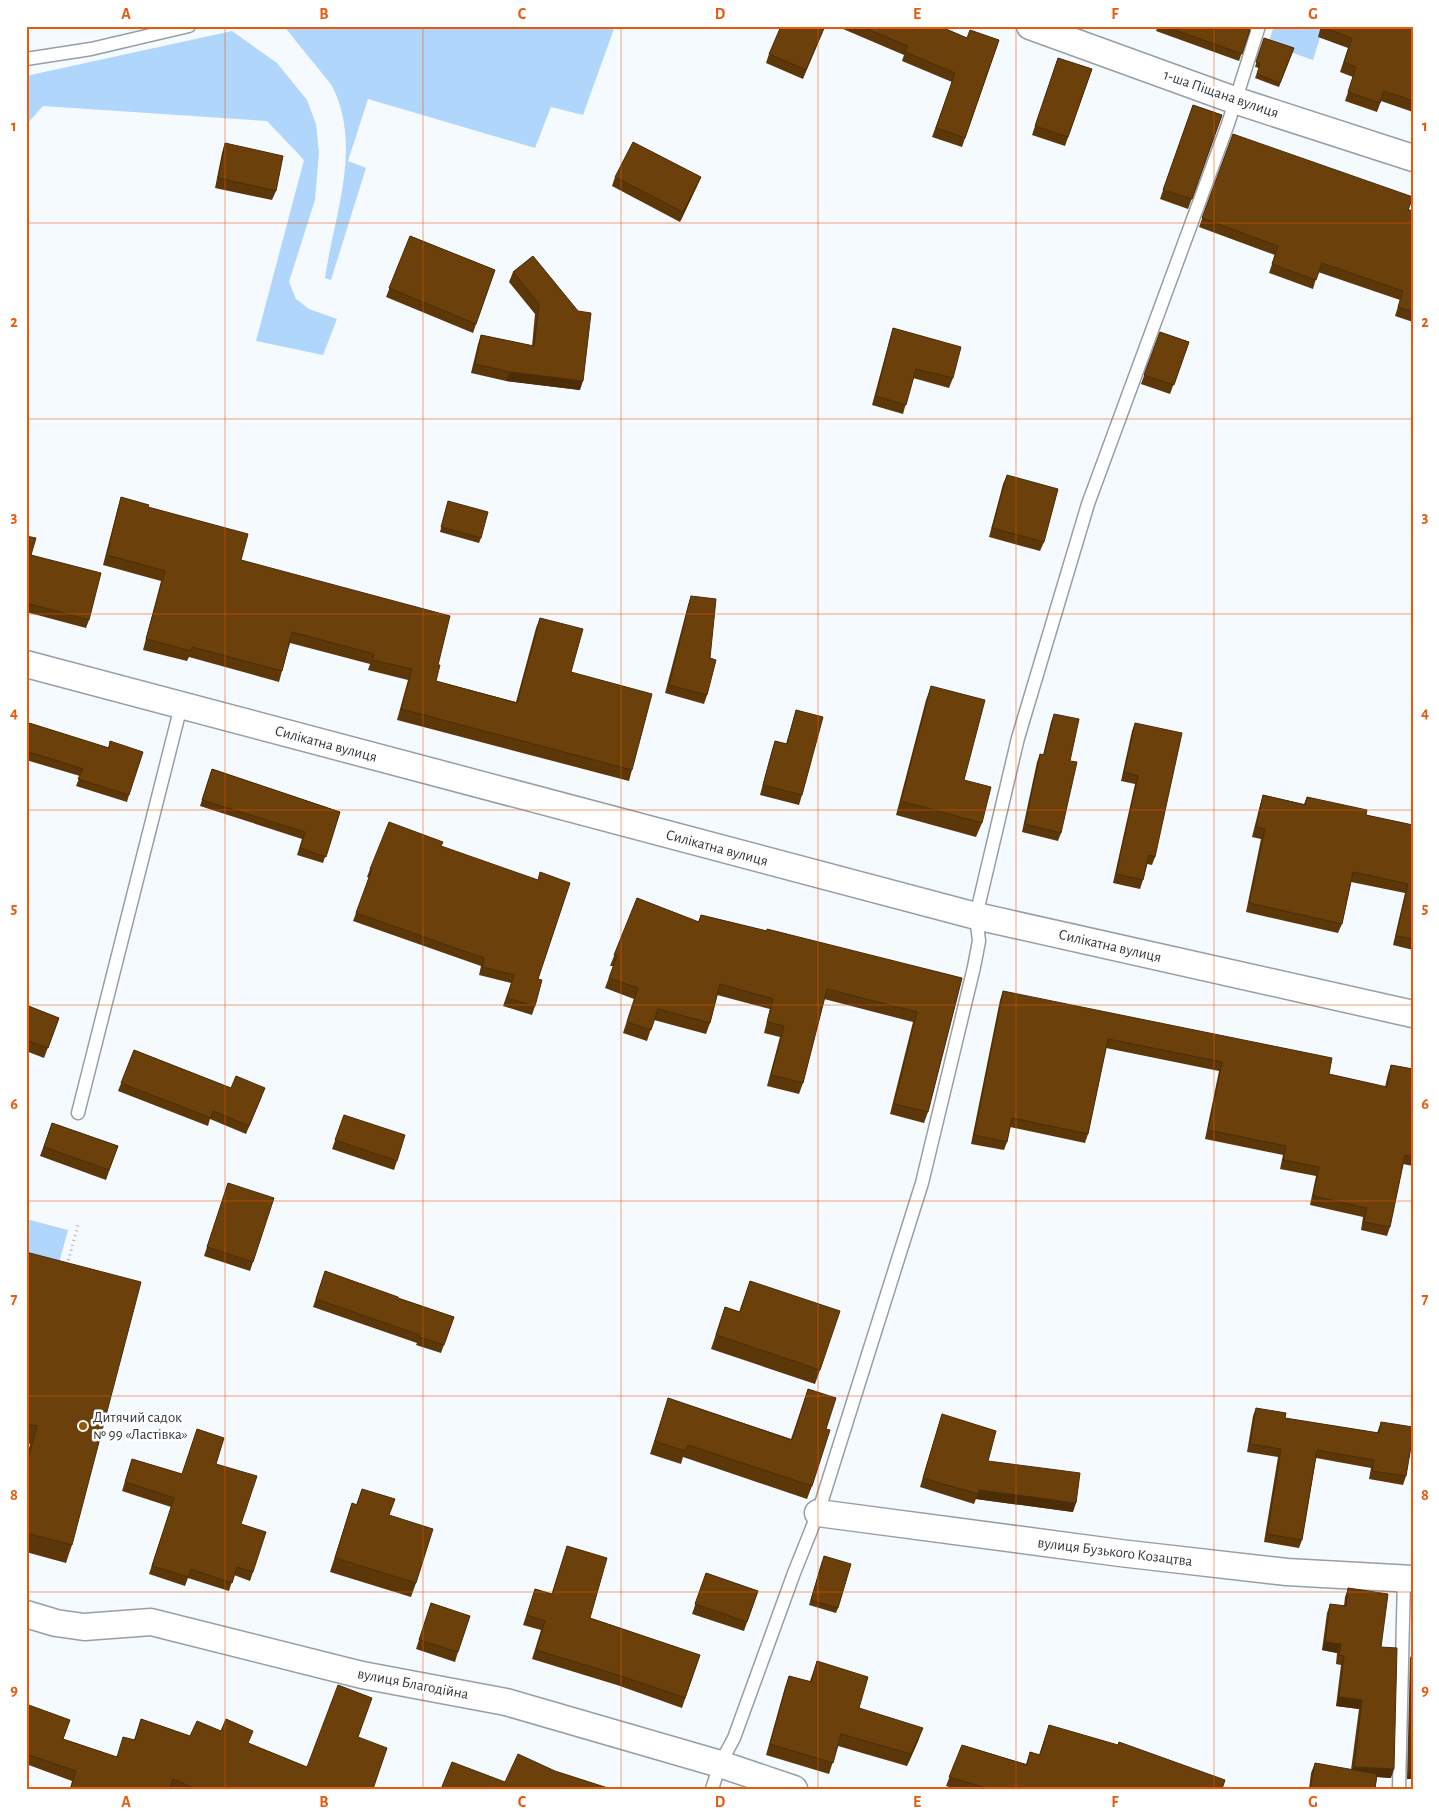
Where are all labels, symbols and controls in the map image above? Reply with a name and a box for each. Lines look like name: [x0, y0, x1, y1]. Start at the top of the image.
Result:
text: A: [121, 6, 131, 22]
text: B: [319, 6, 329, 22]
text: C: [518, 6, 527, 22]
text: D: [715, 6, 726, 22]
text: E: [913, 6, 921, 22]
text: F: [1111, 6, 1119, 22]
text: G: [1308, 6, 1318, 22]
street label: 1-ша Піщана вулиця: [1161, 67, 1281, 121]
text: 1: [11, 118, 17, 134]
text: 1: [1422, 118, 1428, 134]
text: 2: [10, 314, 18, 330]
text: 2: [1421, 314, 1429, 330]
text: 3: [11, 509, 18, 525]
text: 3: [1422, 509, 1429, 525]
text: 4: [10, 705, 18, 721]
text: 4: [1421, 705, 1429, 721]
street label: Силікатна вулиця: [273, 723, 379, 765]
street label: Силікатна вулиця: [664, 827, 770, 869]
text: 5: [11, 900, 18, 916]
text: 5: [1422, 900, 1429, 916]
street label: Силікатна вулиця: [1057, 927, 1163, 965]
text: 6: [10, 1096, 18, 1112]
text: 6: [1421, 1096, 1429, 1112]
text: 7: [11, 1291, 18, 1307]
text: 7: [1422, 1291, 1429, 1307]
place label: Дитячий садок № 99 «Ластівка»: [93, 1410, 188, 1442]
marker: Дитячий садок № 99 «Ластівка»: [77, 1420, 89, 1432]
text: 8: [10, 1487, 18, 1503]
text: 8: [1421, 1487, 1429, 1503]
street label: вулиця Бузького Козацтва: [1037, 1535, 1193, 1569]
street label: вулиця Благодійна: [356, 1666, 470, 1702]
text: 9: [10, 1682, 18, 1698]
text: 9: [1421, 1682, 1429, 1698]
text: A: [121, 1794, 131, 1810]
text: B: [319, 1794, 329, 1810]
text: C: [518, 1794, 527, 1810]
text: D: [715, 1794, 726, 1810]
text: E: [913, 1794, 921, 1810]
text: F: [1111, 1794, 1119, 1810]
text: G: [1308, 1794, 1318, 1810]

